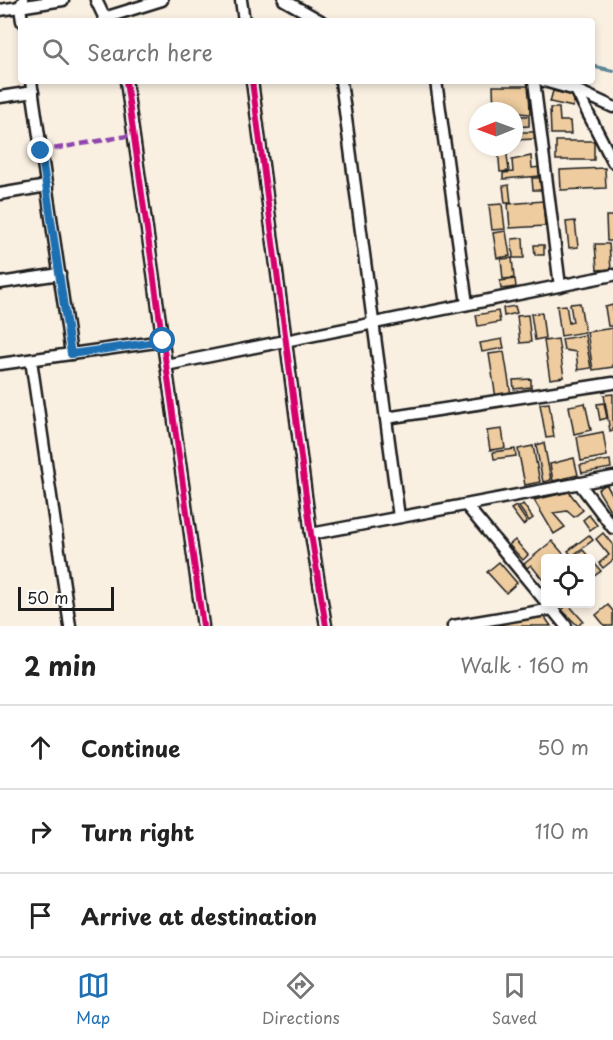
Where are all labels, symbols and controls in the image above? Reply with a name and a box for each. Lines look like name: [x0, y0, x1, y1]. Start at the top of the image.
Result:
search box: [18, 18, 595, 84]
icon: search: [39, 35, 72, 68]
text: Search here: [87, 35, 213, 68]
north arrow: [469, 102, 523, 156]
route end: [27, 137, 53, 163]
route start: [149, 327, 175, 353]
map controls: [541, 554, 595, 608]
button: locate: [541, 554, 595, 608]
scale bar: [18, 584, 114, 612]
text: 50 m: [27, 585, 68, 609]
text: 2 min: [24, 646, 97, 685]
text: Walk · 160 m: [461, 650, 589, 680]
icon: ahead: [24, 731, 57, 764]
text: Continue: [81, 731, 180, 764]
text: 50 m: [537, 732, 589, 762]
icon: right: [24, 815, 57, 848]
text: Turn right: [81, 815, 194, 848]
text: 110 m: [535, 816, 589, 846]
icon: arrive: [24, 899, 57, 932]
text: Arrive at destination: [81, 899, 317, 932]
tab: Map: [76, 969, 110, 1029]
tab: Directions: [262, 969, 340, 1029]
tab: Saved: [492, 969, 537, 1029]

